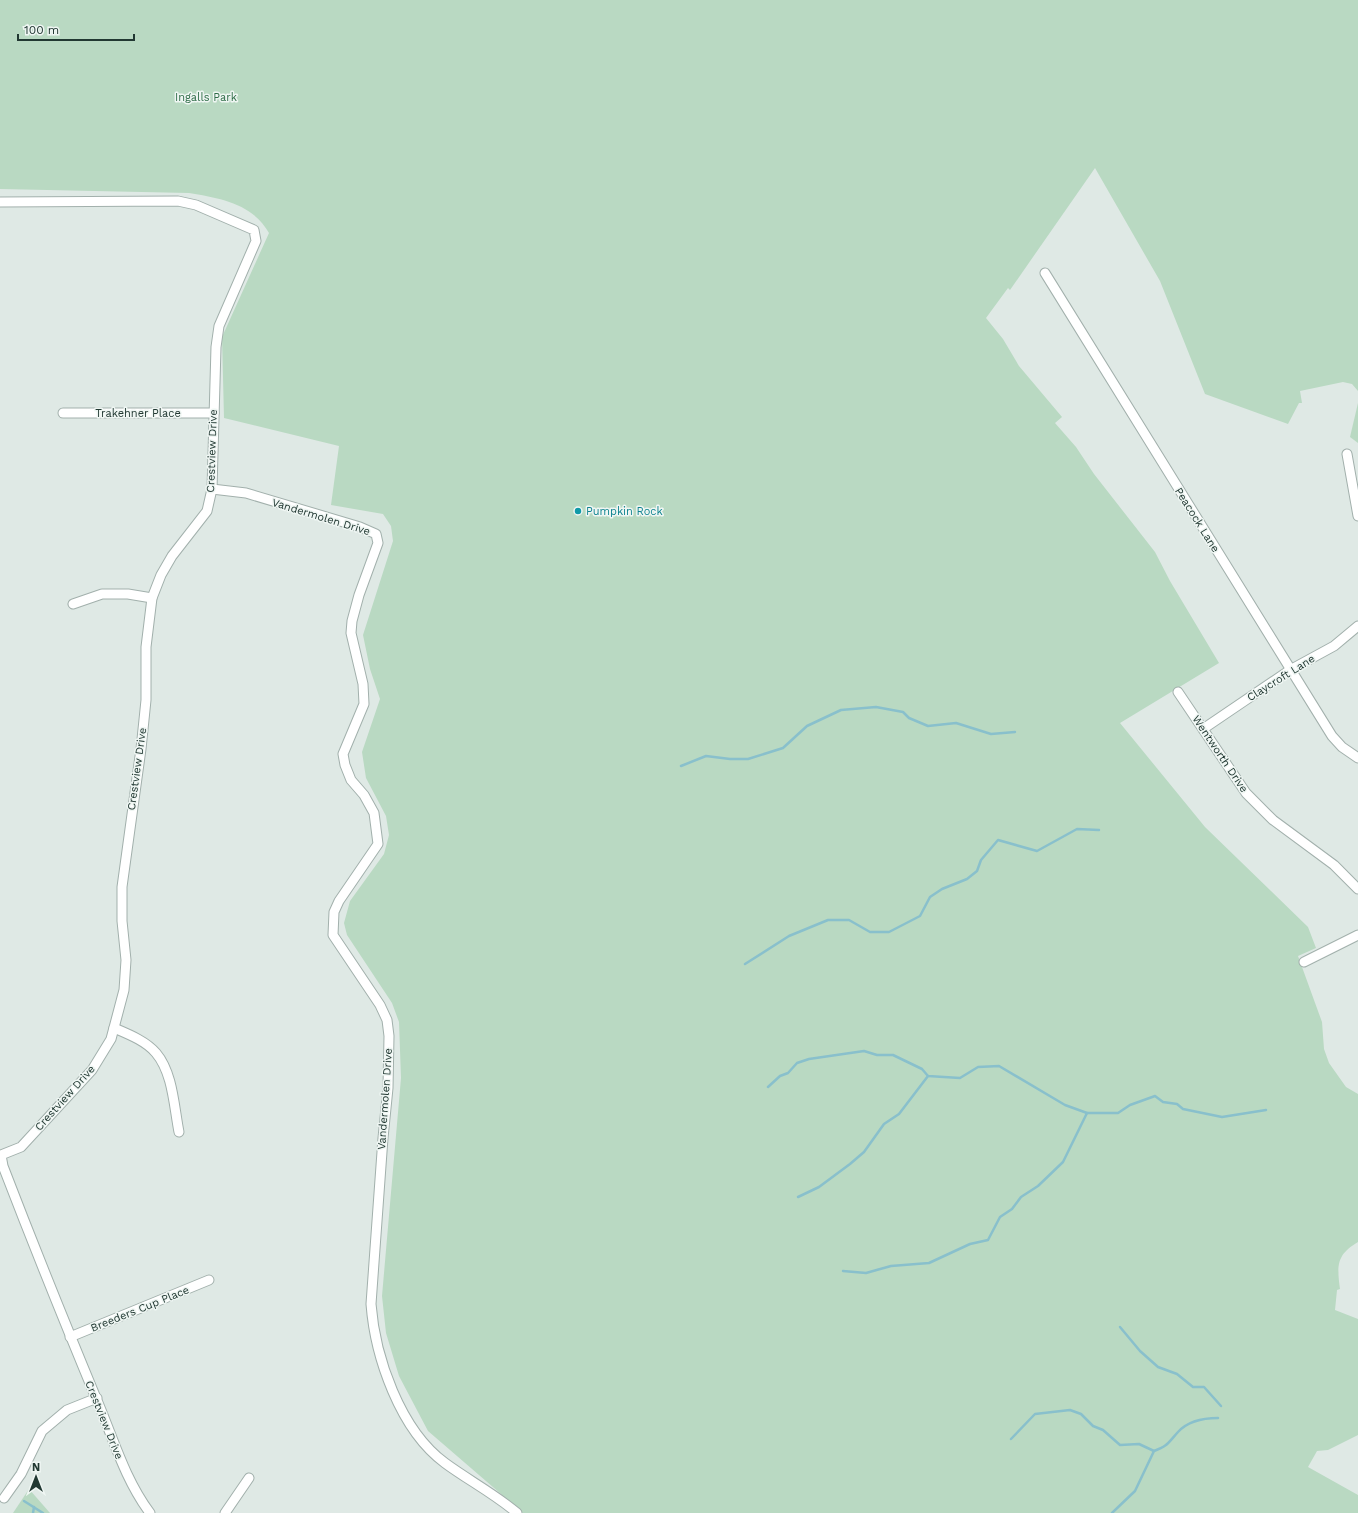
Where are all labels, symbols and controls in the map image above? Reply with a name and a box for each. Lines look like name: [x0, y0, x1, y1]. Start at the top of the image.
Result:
scale bar: [18, 16, 134, 42]
text: 100 m: [24, 23, 59, 37]
park label: Ingalls Park: [175, 91, 237, 104]
street label: Trakehner Place: [95, 407, 181, 420]
street label: Crestview Drive: [204, 409, 220, 493]
street label: Peacock Lane: [1172, 485, 1222, 555]
street label: Vandermolen Drive: [270, 496, 372, 538]
place label: Pumpkin Rock: [586, 505, 663, 518]
marker: Pumpkin Rock: [573, 506, 583, 516]
street label: Claycroft Lane: [1245, 652, 1317, 704]
street label: Wentworth Drive: [1189, 713, 1251, 795]
street label: Crestview Drive: [125, 727, 149, 811]
street label: Vandermolen Drive: [375, 1048, 395, 1150]
street label: Crestview Drive: [32, 1063, 98, 1133]
street label: Breeders Cup Place: [89, 1283, 191, 1335]
street label: Crestview Drive: [82, 1379, 126, 1461]
north arrow: [16, 1457, 56, 1497]
text: N: [32, 1461, 40, 1474]

